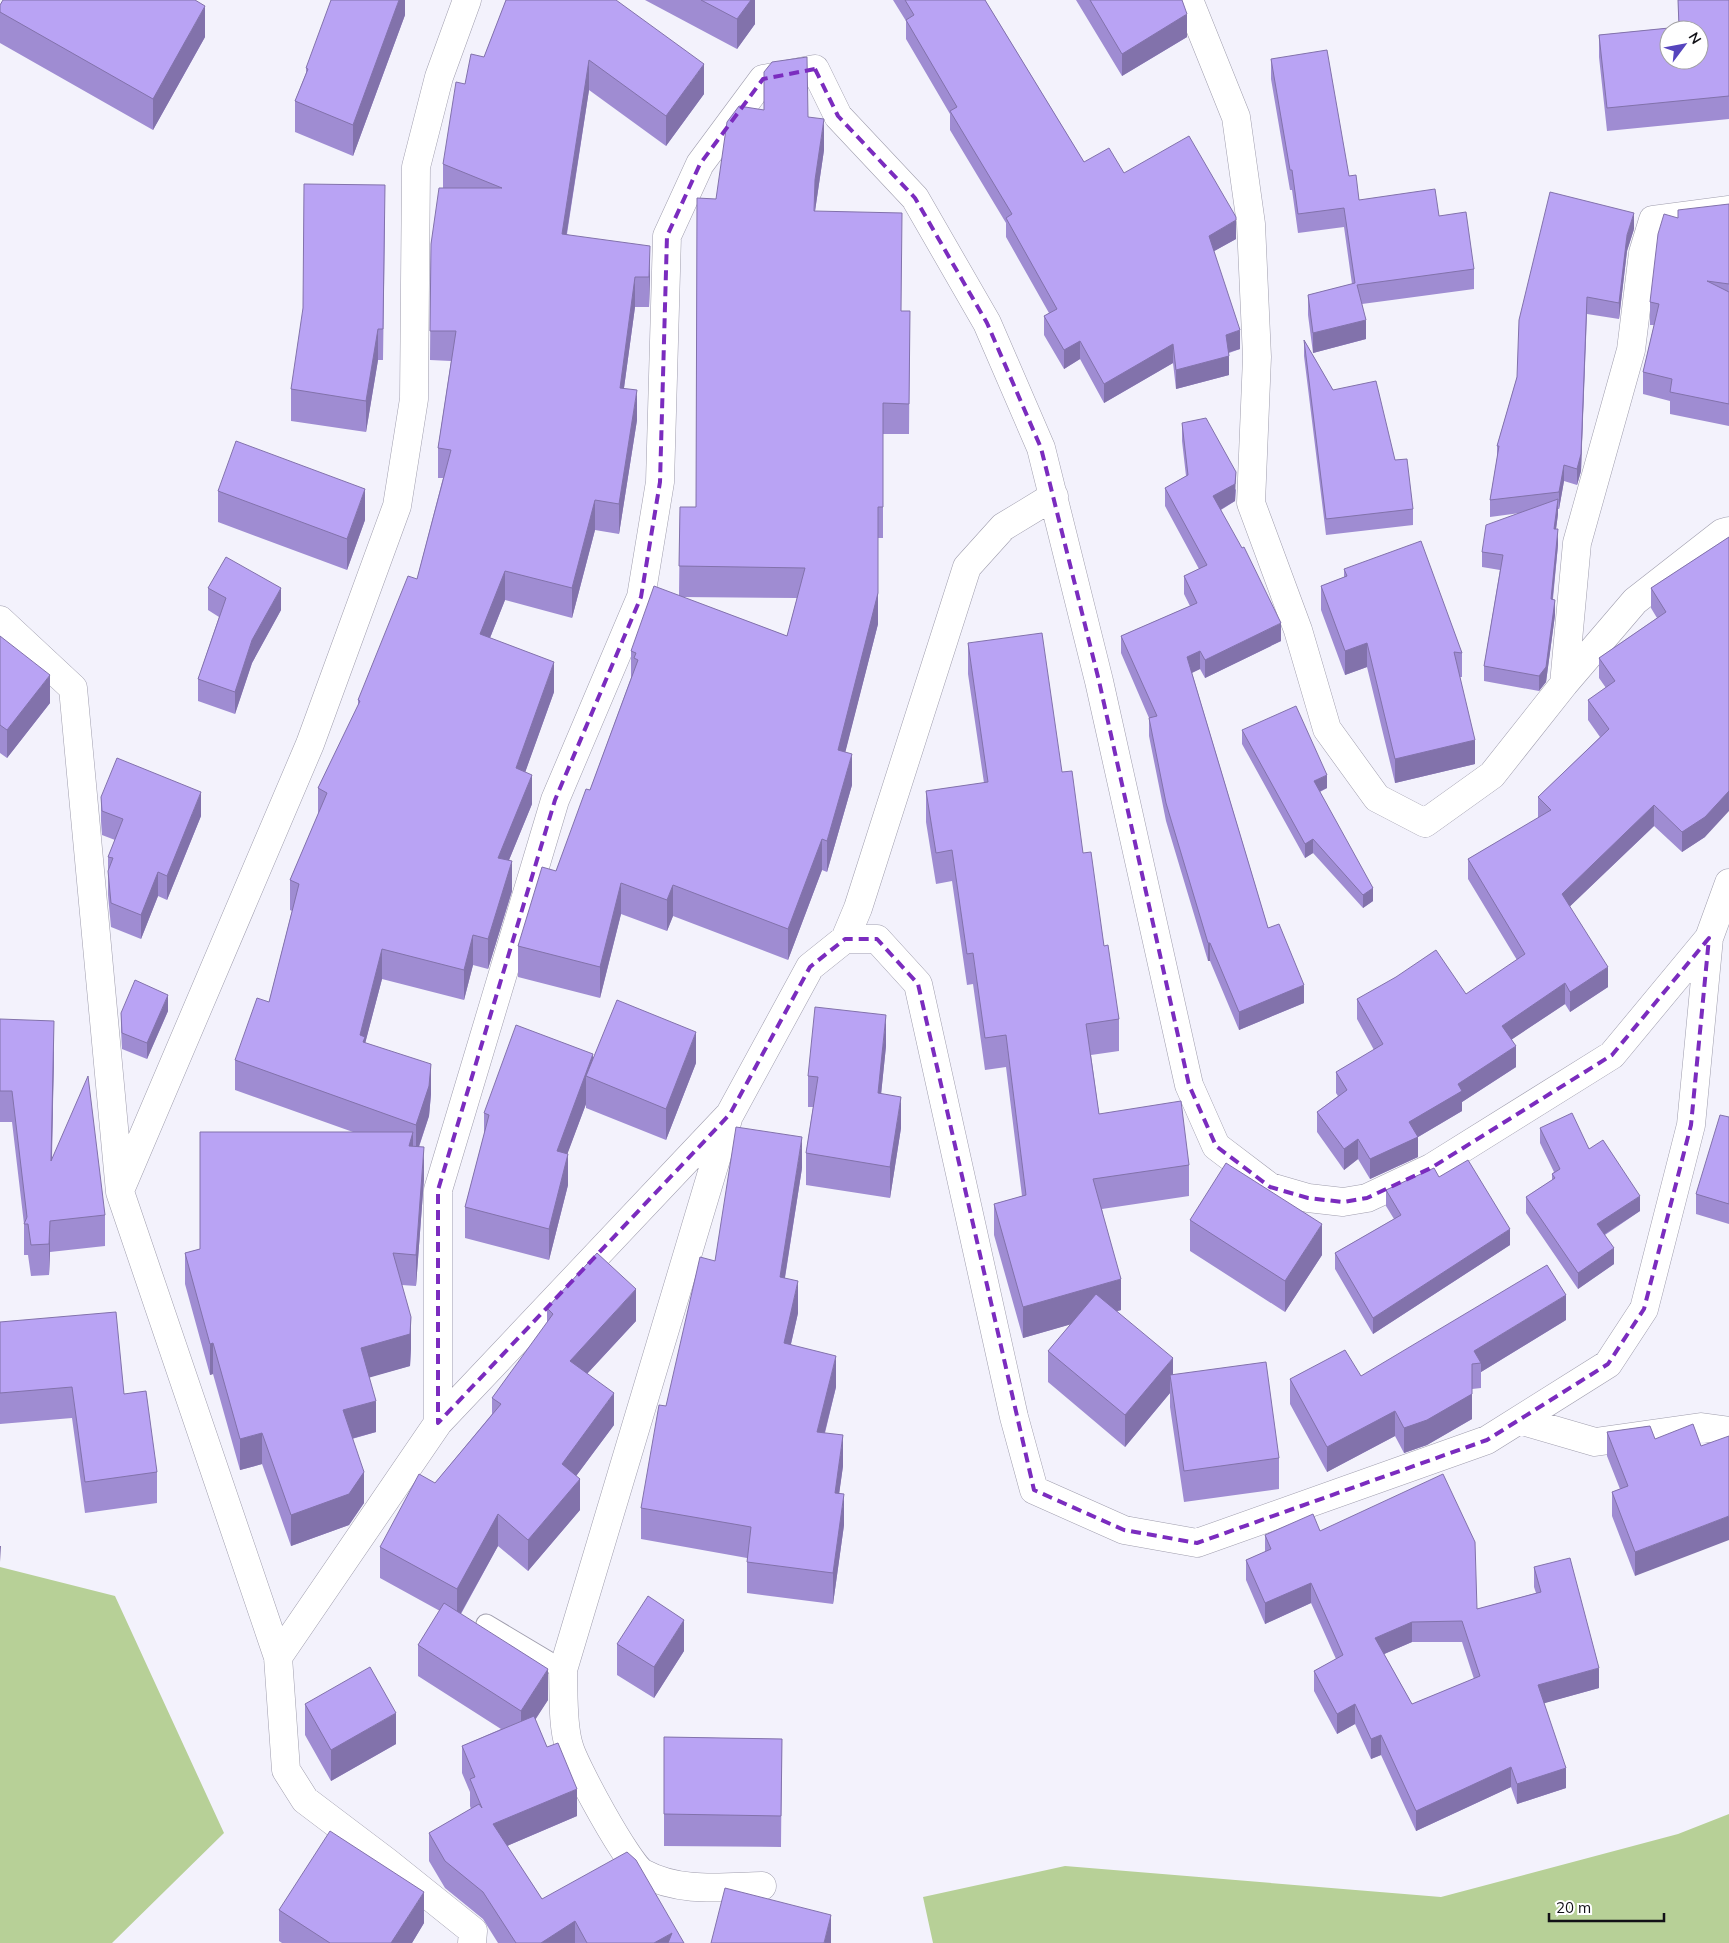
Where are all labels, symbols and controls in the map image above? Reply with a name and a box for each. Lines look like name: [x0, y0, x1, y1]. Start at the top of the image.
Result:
north arrow: [1659, 20, 1709, 70]
text: N: [1685, 29, 1705, 47]
scale bar: [1549, 1890, 1664, 1922]
text: 20 m: [1556, 1898, 1591, 1917]

